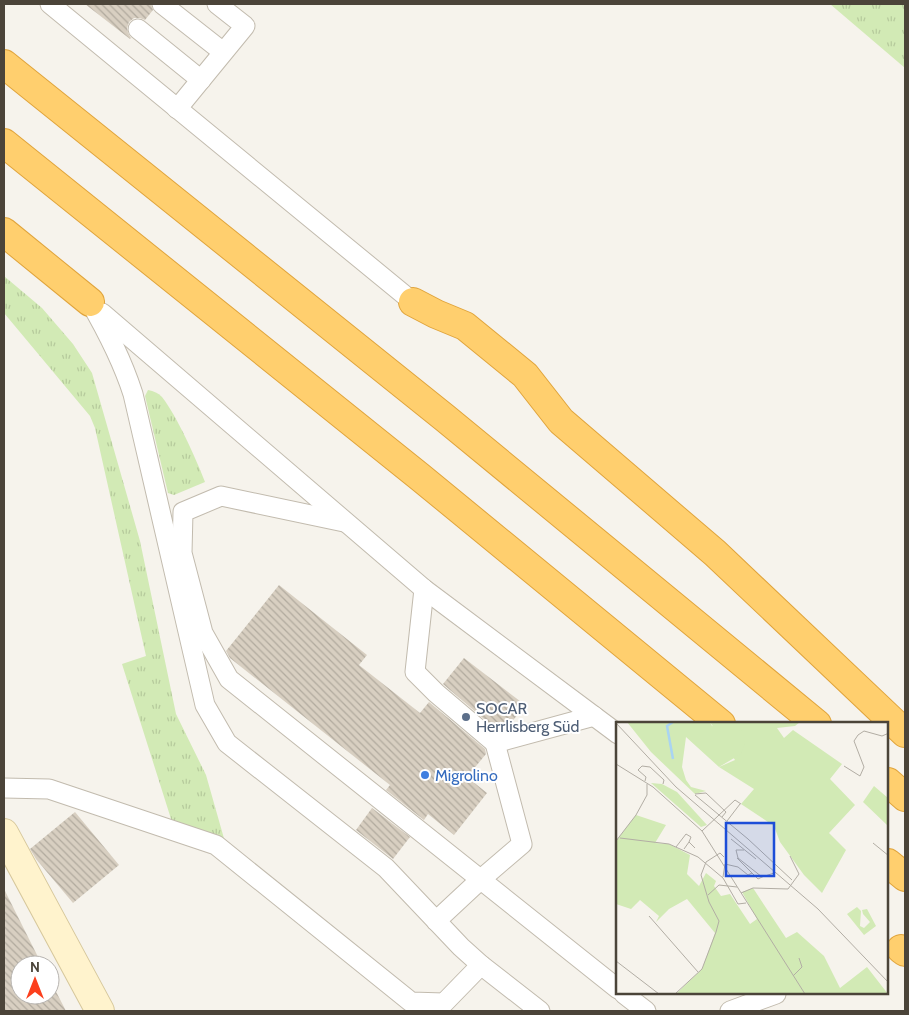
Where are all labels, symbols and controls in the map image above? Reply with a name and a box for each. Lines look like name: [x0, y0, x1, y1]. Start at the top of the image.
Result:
place label: SOCAR Herrlisberg Süd: [476, 699, 579, 736]
marker: SOCAR Herrlisberg Süd: [460, 711, 472, 723]
inset map: [616, 722, 889, 995]
place label: Migrolino: [435, 766, 498, 785]
marker: Migrolino: [419, 769, 431, 781]
north arrow: [10, 955, 60, 1005]
text: N: [30, 958, 40, 976]

